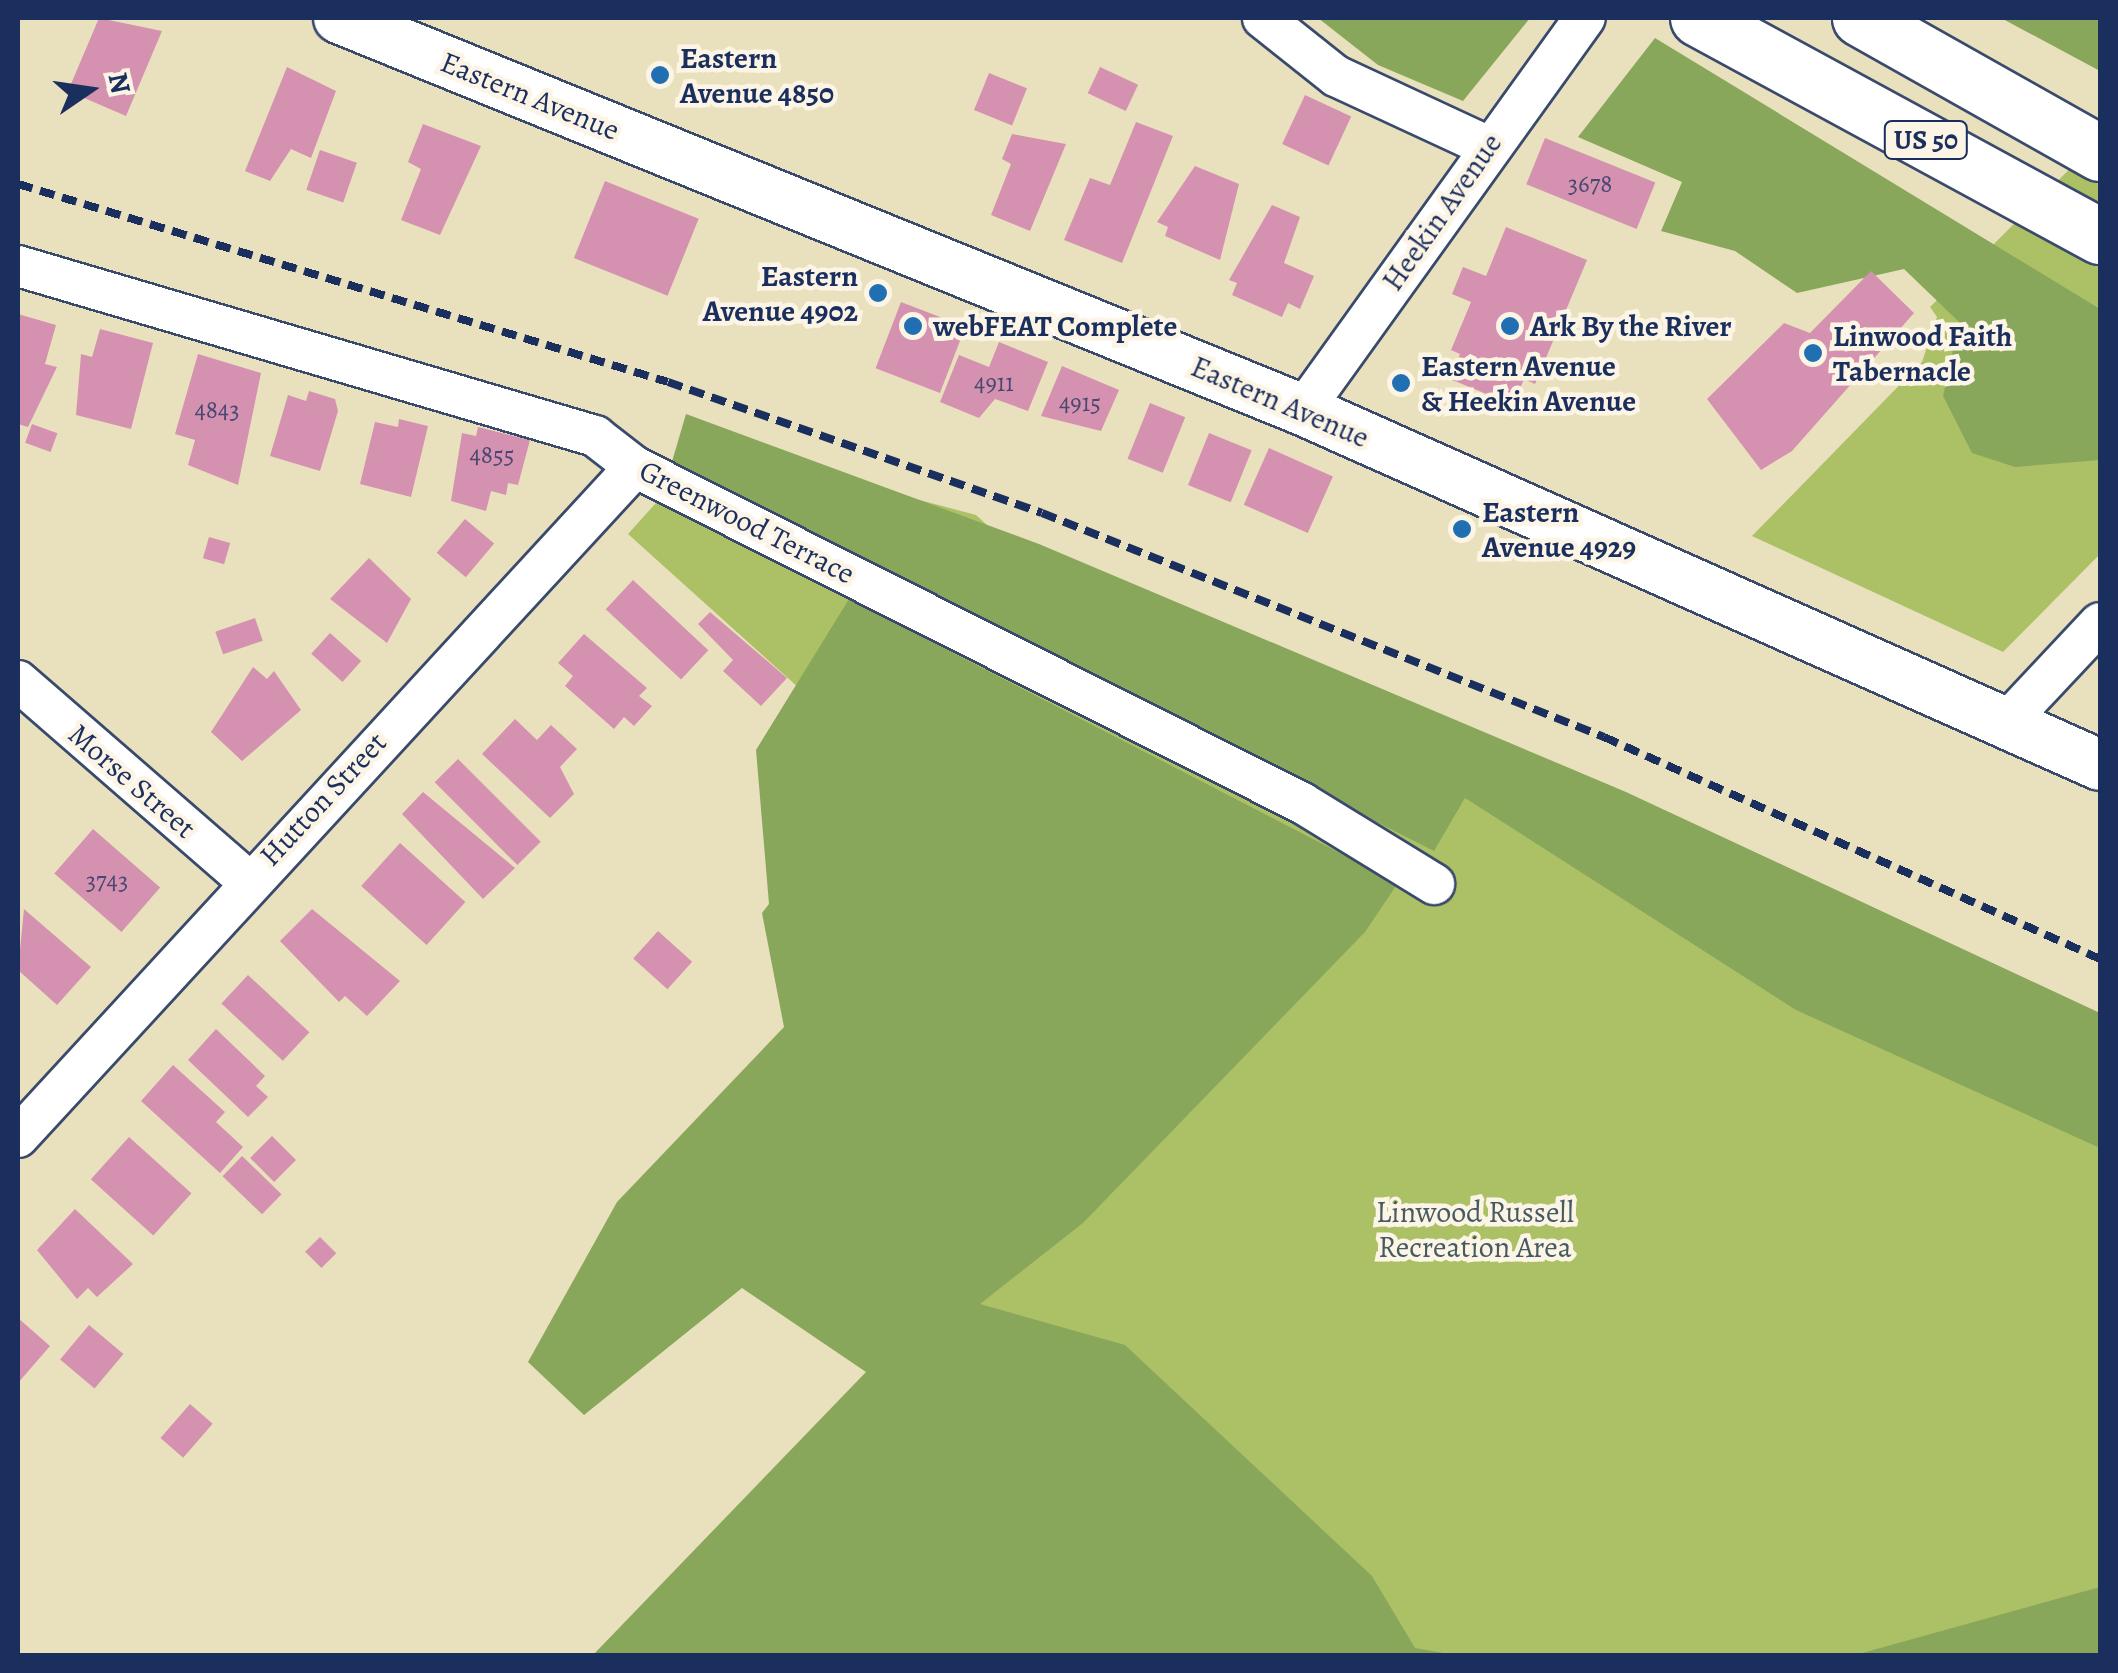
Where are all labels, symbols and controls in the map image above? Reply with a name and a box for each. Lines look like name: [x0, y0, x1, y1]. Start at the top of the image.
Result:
north arrow: [40, 40, 140, 140]
place label: Eastern Avenue 4850: [680, 40, 834, 110]
street label: Eastern Avenue: [435, 44, 625, 148]
marker: Eastern Avenue 4850: [649, 64, 671, 86]
text: N: [98, 69, 140, 97]
road number: US 50: [1884, 117, 1968, 163]
street label: Heekin Avenue: [1374, 126, 1510, 298]
house number: 3678: [1568, 169, 1612, 199]
place label: Eastern Avenue 4902: [703, 258, 858, 328]
marker: Eastern Avenue 4902: [867, 282, 889, 304]
place label: webFEAT Complete: [933, 308, 1177, 344]
place label: Ark By the River: [1530, 308, 1732, 344]
marker: webFEAT Complete: [902, 315, 924, 337]
marker: Ark By the River: [1499, 315, 1521, 337]
place label: Linwood Faith Tabernacle: [1833, 318, 2012, 388]
marker: Linwood Faith Tabernacle: [1802, 342, 1824, 364]
street label: Eastern Avenue: [1186, 348, 1374, 456]
place label: Eastern Avenue & Heekin Avenue: [1421, 348, 1636, 418]
house number: 4911: [974, 368, 1014, 398]
marker: Eastern Avenue & Heekin Avenue: [1390, 372, 1412, 394]
house number: 4915: [1059, 388, 1101, 418]
house number: 4843: [194, 395, 240, 425]
house number: 4855: [470, 440, 514, 470]
street label: Greenwood Terrace: [634, 452, 860, 592]
place label: Eastern Avenue 4929: [1482, 494, 1636, 564]
marker: Eastern Avenue 4929: [1451, 518, 1473, 540]
street label: Morse Street: [61, 716, 203, 846]
street label: Hutton Street: [252, 725, 394, 873]
house number: 3743: [86, 866, 128, 896]
park label: Linwood Russell Recreation Area: [1376, 1194, 1574, 1264]

